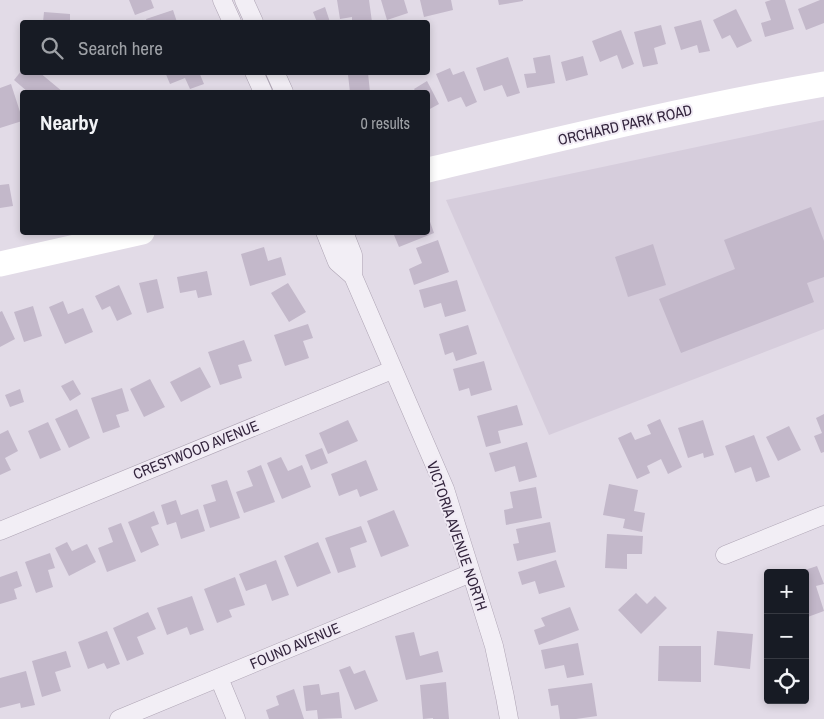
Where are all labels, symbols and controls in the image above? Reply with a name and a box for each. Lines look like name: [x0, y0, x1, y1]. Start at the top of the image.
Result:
search box: [20, 20, 430, 75]
icon: search: [38, 34, 66, 62]
text: Search here: [78, 35, 163, 61]
street label: ORCHARD PARK ROAD: [556, 99, 694, 150]
text: Nearby: [40, 108, 98, 137]
text: 0 results: [360, 112, 410, 134]
street label: CRESTWOOD AVENUE: [130, 415, 262, 484]
street label: VICTORIA AVENUE NORTH: [422, 458, 493, 613]
map controls: [764, 569, 809, 704]
button: +: [764, 569, 809, 614]
button: −: [764, 614, 809, 659]
street label: FOUND AVENUE: [246, 617, 343, 674]
button: locate: [764, 659, 809, 704]

